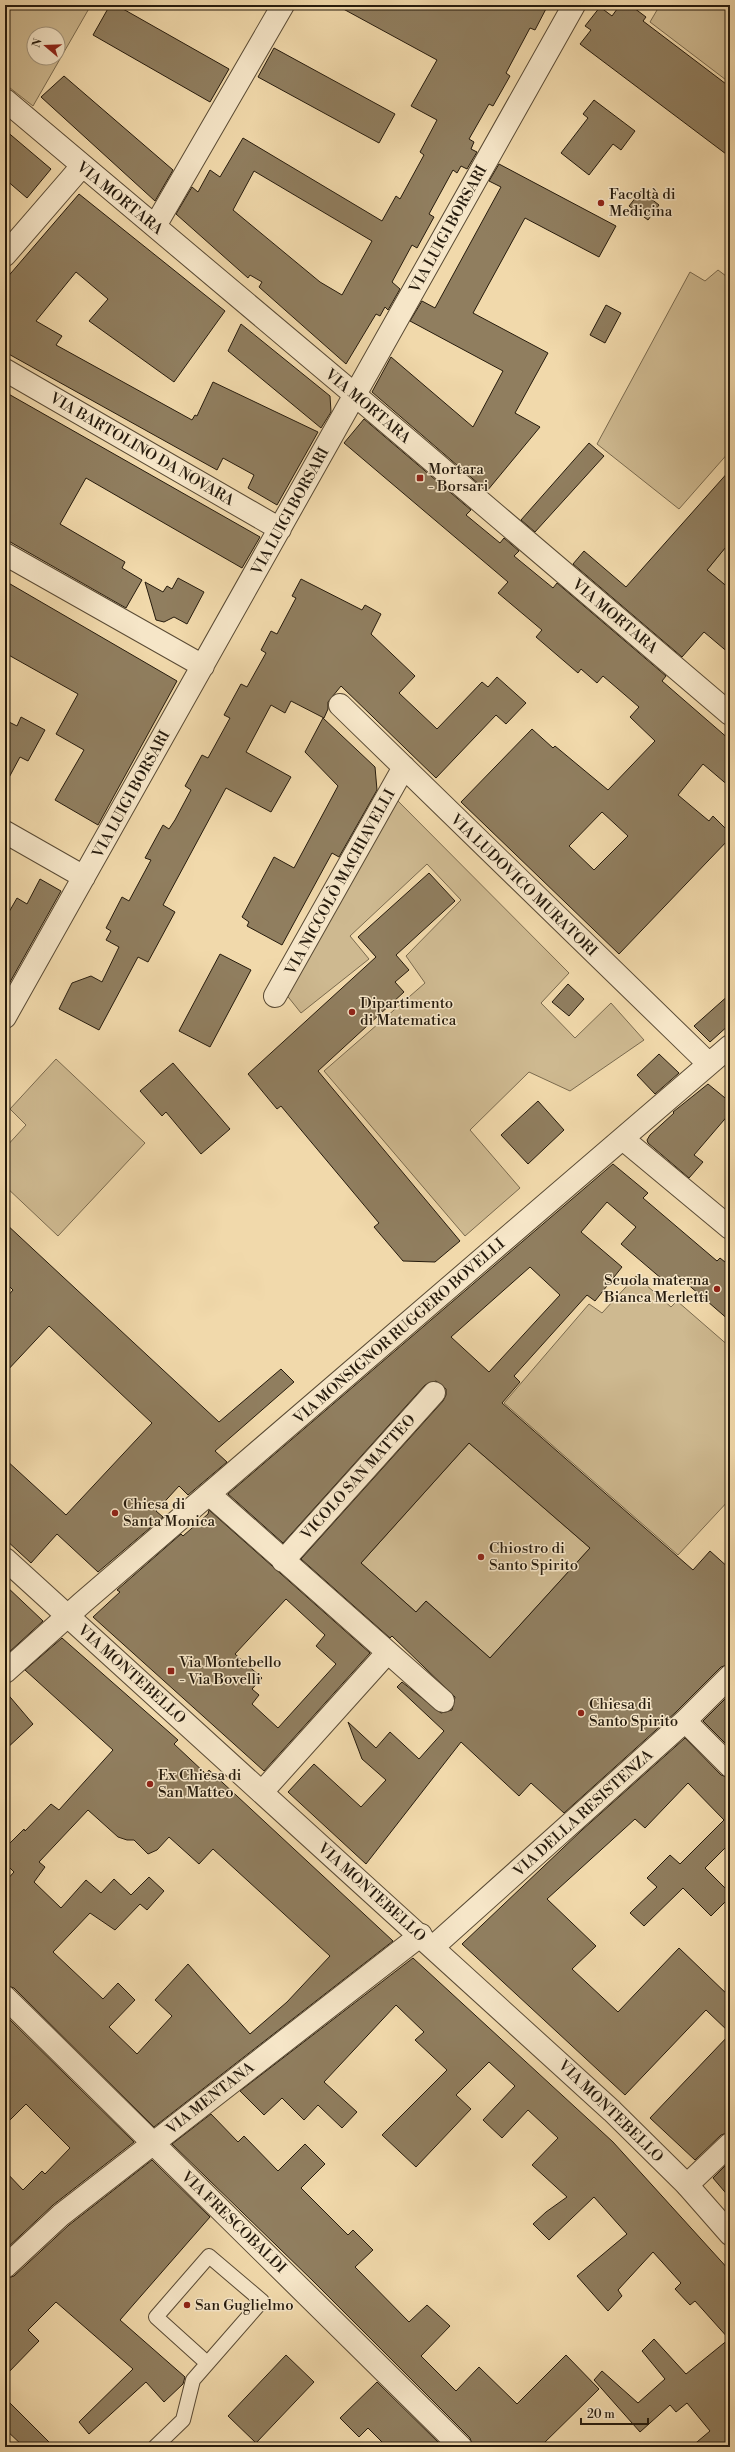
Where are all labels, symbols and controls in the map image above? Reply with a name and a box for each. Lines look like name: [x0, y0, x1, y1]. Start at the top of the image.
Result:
north arrow: [26, 26, 66, 66]
text: N: [29, 36, 46, 49]
street label: VIA MORTARA: [72, 157, 167, 240]
street label: VIA LUIGI BORSARI: [405, 162, 492, 297]
place label: Facoltà di Medicina: [609, 185, 676, 221]
marker: Facoltà di Medicina: [596, 198, 606, 208]
street label: VIA MORTARA: [320, 364, 415, 448]
street label: VIA BARTOLINO DA NOVARA: [45, 388, 238, 510]
street label: VIA LUIGI BORSARI: [247, 444, 334, 579]
place label: Mortara - Borsari: [428, 460, 488, 496]
marker: Mortara - Borsari: [415, 473, 425, 483]
street label: VIA MORTARA: [567, 574, 662, 658]
street label: VIA LUIGI BORSARI: [88, 727, 175, 862]
street label: VIA NICCOLÒ MACHIAVELLI: [280, 785, 400, 979]
street label: VIA LUDOVICO MURATORI: [446, 809, 601, 961]
place label: Dipartimento di Matematica: [360, 994, 457, 1030]
marker: Dipartimento di Matematica: [347, 1007, 357, 1017]
street label: VIA MONSIGNOR RUGGERO BOVELLI: [289, 1234, 509, 1429]
place label: Scuola materna Bianca Merletti: [603, 1271, 709, 1307]
marker: Scuola materna Bianca Merletti: [712, 1284, 722, 1294]
street label: VICOLO SAN MATTEO: [296, 1411, 420, 1545]
place label: Chiesa di Santa Monica: [123, 1495, 216, 1531]
marker: Chiesa di Santa Monica: [110, 1508, 120, 1518]
place label: Chiostro di Santo Spirito: [489, 1539, 578, 1575]
marker: Chiostro di Santo Spirito: [476, 1552, 486, 1562]
street label: VIA MONTEBELLO: [73, 1620, 190, 1728]
place label: Via Montebello - Via Bovelli: [178, 1653, 281, 1689]
marker: Via Montebello - Via Bovelli: [166, 1666, 176, 1676]
place label: Chiesa di Santo Spirito: [589, 1695, 678, 1731]
marker: Chiesa di Santo Spirito: [576, 1708, 586, 1718]
street label: VIA DELLA RESISTENZA: [509, 1745, 657, 1882]
place label: Ex Chiesa di San Matteo: [158, 1766, 242, 1802]
marker: Ex Chiesa di San Matteo: [145, 1779, 155, 1789]
street label: VIA MONTEBELLO: [313, 1838, 430, 1946]
street label: VIA MONTEBELLO: [553, 2056, 667, 2167]
street label: VIA MENTANA: [162, 2058, 259, 2139]
street label: VIA FRESCOBALDI: [176, 2167, 290, 2278]
place label: San Guglielmo: [195, 2296, 294, 2315]
marker: San Guglielmo: [182, 2300, 192, 2310]
scale bar: [581, 2400, 648, 2426]
text: 20 m: [587, 2407, 615, 2422]

